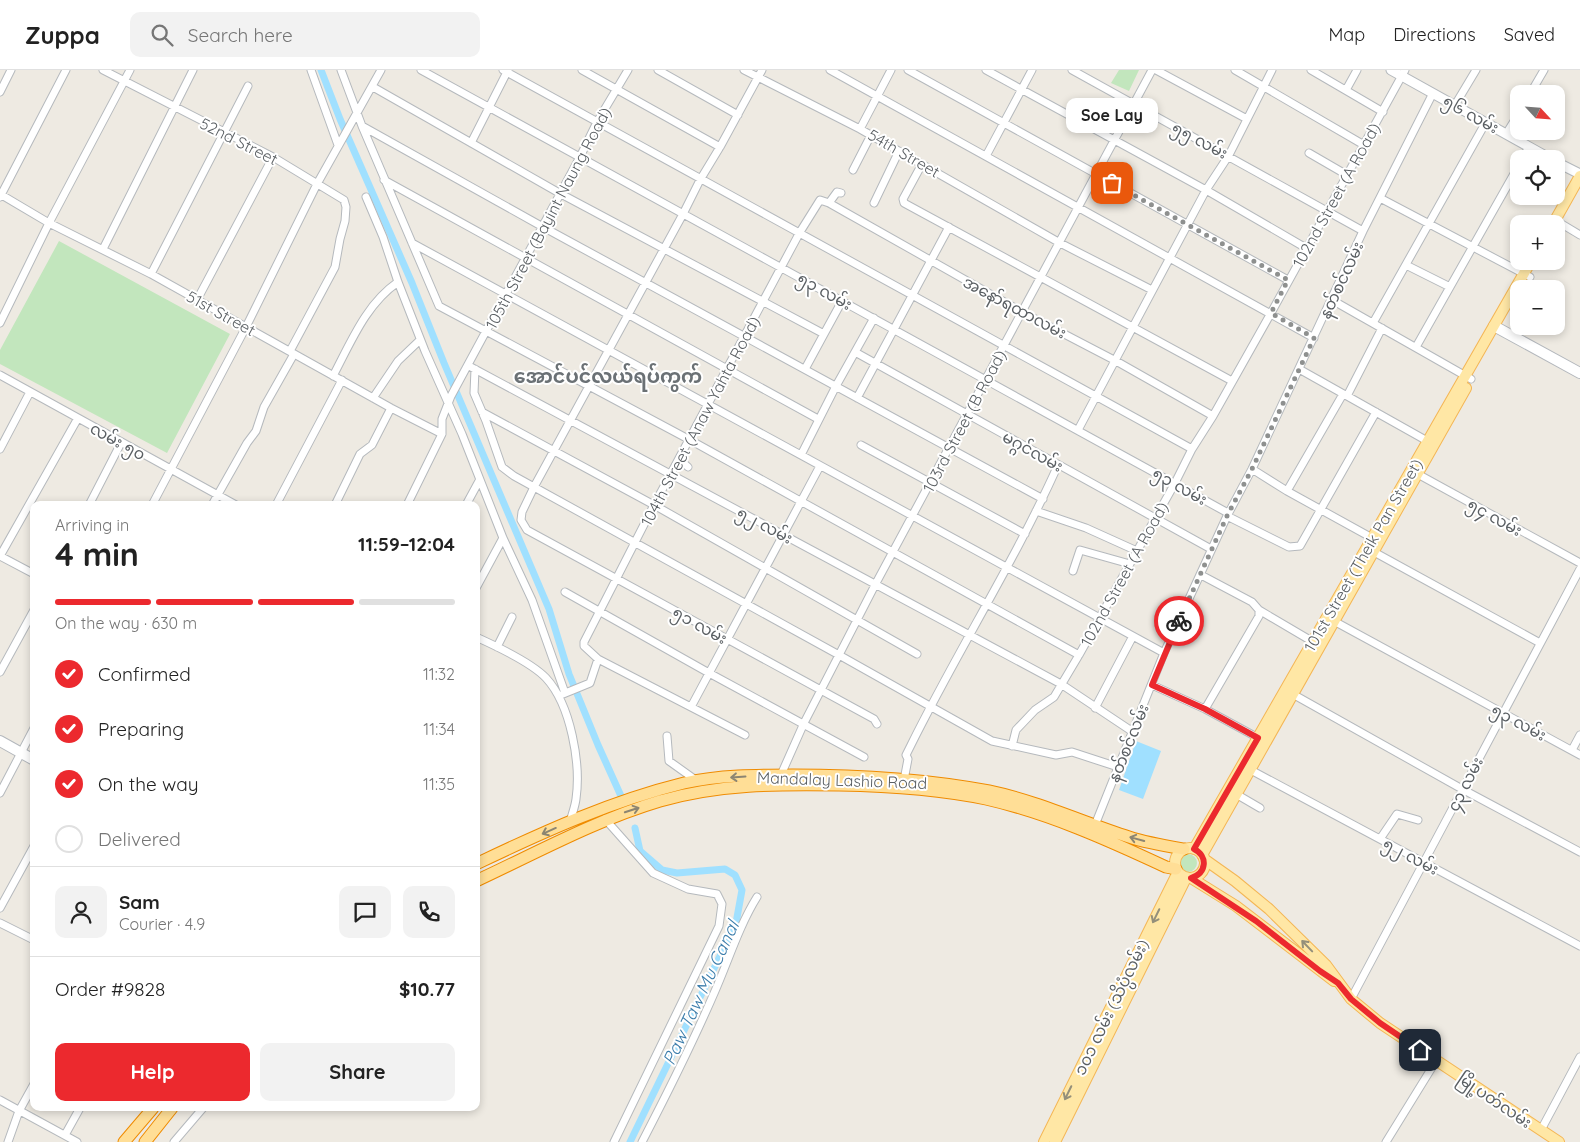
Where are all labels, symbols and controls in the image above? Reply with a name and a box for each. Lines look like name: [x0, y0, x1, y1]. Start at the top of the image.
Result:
search box: [130, 12, 480, 57]
text: Zuppa: [25, 20, 100, 50]
icon: search: [148, 21, 176, 49]
text: Search here: [188, 23, 293, 47]
text: Map: [1328, 23, 1365, 46]
text: Directions: [1393, 23, 1476, 46]
text: Saved: [1504, 23, 1555, 46]
north arrow: [1510, 85, 1565, 140]
map controls: [1510, 85, 1565, 335]
street label: ၅၆ လမ်း: [1438, 90, 1503, 141]
callout: Soe Lay: [1066, 98, 1158, 133]
street label: 105th Street (Bayint Naung Road): [481, 104, 615, 332]
text: Soe Lay: [1081, 105, 1143, 125]
street label: 52nd Street: [197, 113, 281, 169]
street label: ၅၅ လမ်း: [1167, 116, 1232, 167]
street label: 102nd Street (A Road): [1288, 119, 1384, 271]
street label: 54th Street: [864, 124, 944, 182]
button: locate: [1510, 150, 1565, 205]
pin: [1091, 162, 1133, 204]
icon: bag: [1098, 169, 1126, 197]
button: +: [1510, 215, 1565, 270]
street label: နတ်စင်လမ်း: [1314, 238, 1371, 323]
street label: ၅၃ လမ်း: [792, 267, 856, 318]
street label: အနော်ရထာလမ်း: [958, 271, 1071, 346]
button: −: [1510, 280, 1565, 335]
street label: 51st Street: [183, 286, 259, 340]
street label: 104th Street (Anaw Yahta Road): [636, 313, 764, 529]
street label: 103rd Street (B Road): [918, 346, 1010, 496]
district label: အောင်ပင်လယ်ရပ်ကွက်: [514, 363, 702, 392]
street label: လမ်း ၅၀: [85, 417, 150, 468]
street label: မဂ္ဂင်လမ်း: [997, 425, 1067, 480]
street label: 101st Street (Theik Pan Street): [1299, 455, 1427, 655]
street label: ၅၃ လမ်း: [1147, 462, 1211, 513]
street label: ၅၄ လမ်း: [1462, 493, 1526, 544]
street label: 102nd Street (A Road): [1076, 498, 1172, 650]
street label: ၅၂ လမ်း: [732, 501, 797, 552]
text: Arriving in: [55, 515, 129, 535]
text: 11:59–12:04: [358, 532, 455, 556]
text: 4 min: [55, 534, 139, 574]
courier: [1154, 596, 1204, 646]
street label: ၅၁ လမ်း: [667, 601, 731, 652]
icon: bike: [1165, 607, 1193, 635]
text: On the way · 630 m: [55, 613, 197, 633]
icon: check: [55, 660, 83, 688]
text: Confirmed: [98, 662, 191, 686]
text: 11:32: [423, 664, 455, 684]
street label: ၅၃ လမ်း: [1486, 698, 1550, 748]
street label: နတ်စင်လမ်း: [1102, 701, 1156, 787]
icon: check: [55, 715, 83, 743]
text: Preparing: [98, 717, 184, 741]
text: 11:34: [423, 719, 455, 739]
street label: ၄၃ လမ်း: [1442, 753, 1491, 816]
street label: Mandalay Lashio Road: [757, 767, 927, 793]
icon: check: [55, 770, 83, 798]
text: On the way: [98, 772, 199, 796]
one-way arrow: [730, 772, 746, 781]
text: 11:35: [423, 774, 455, 794]
one-way arrow: [624, 805, 639, 814]
text: Delivered: [98, 827, 181, 851]
one-way arrow: [542, 827, 557, 836]
street label: ၅၂ လမ်း: [1378, 832, 1443, 883]
one-way arrow: [1129, 834, 1145, 843]
button: person: [55, 886, 107, 938]
button: chat: [339, 886, 391, 938]
button: phone: [403, 886, 455, 938]
text: Sam: [119, 890, 160, 914]
one-way arrow: [1151, 908, 1160, 923]
text: Courier · 4.9: [119, 914, 205, 934]
water label: Paw Taw Mu Canal: [657, 915, 745, 1069]
street label: ၁၀၁ လမ်း (သိပ္ပံလမ်း): [1069, 935, 1157, 1080]
one-way arrow: [1301, 939, 1313, 952]
text: Order #9828: [55, 977, 165, 1001]
text: $10.77: [399, 977, 455, 1001]
pin: [1399, 1029, 1441, 1071]
icon: home: [1406, 1036, 1434, 1064]
button: Help: [55, 1043, 250, 1101]
button: Share: [260, 1043, 455, 1101]
street label: မြို့ပတ်လမ်း: [1452, 1067, 1536, 1135]
one-way arrow: [1063, 1085, 1072, 1100]

